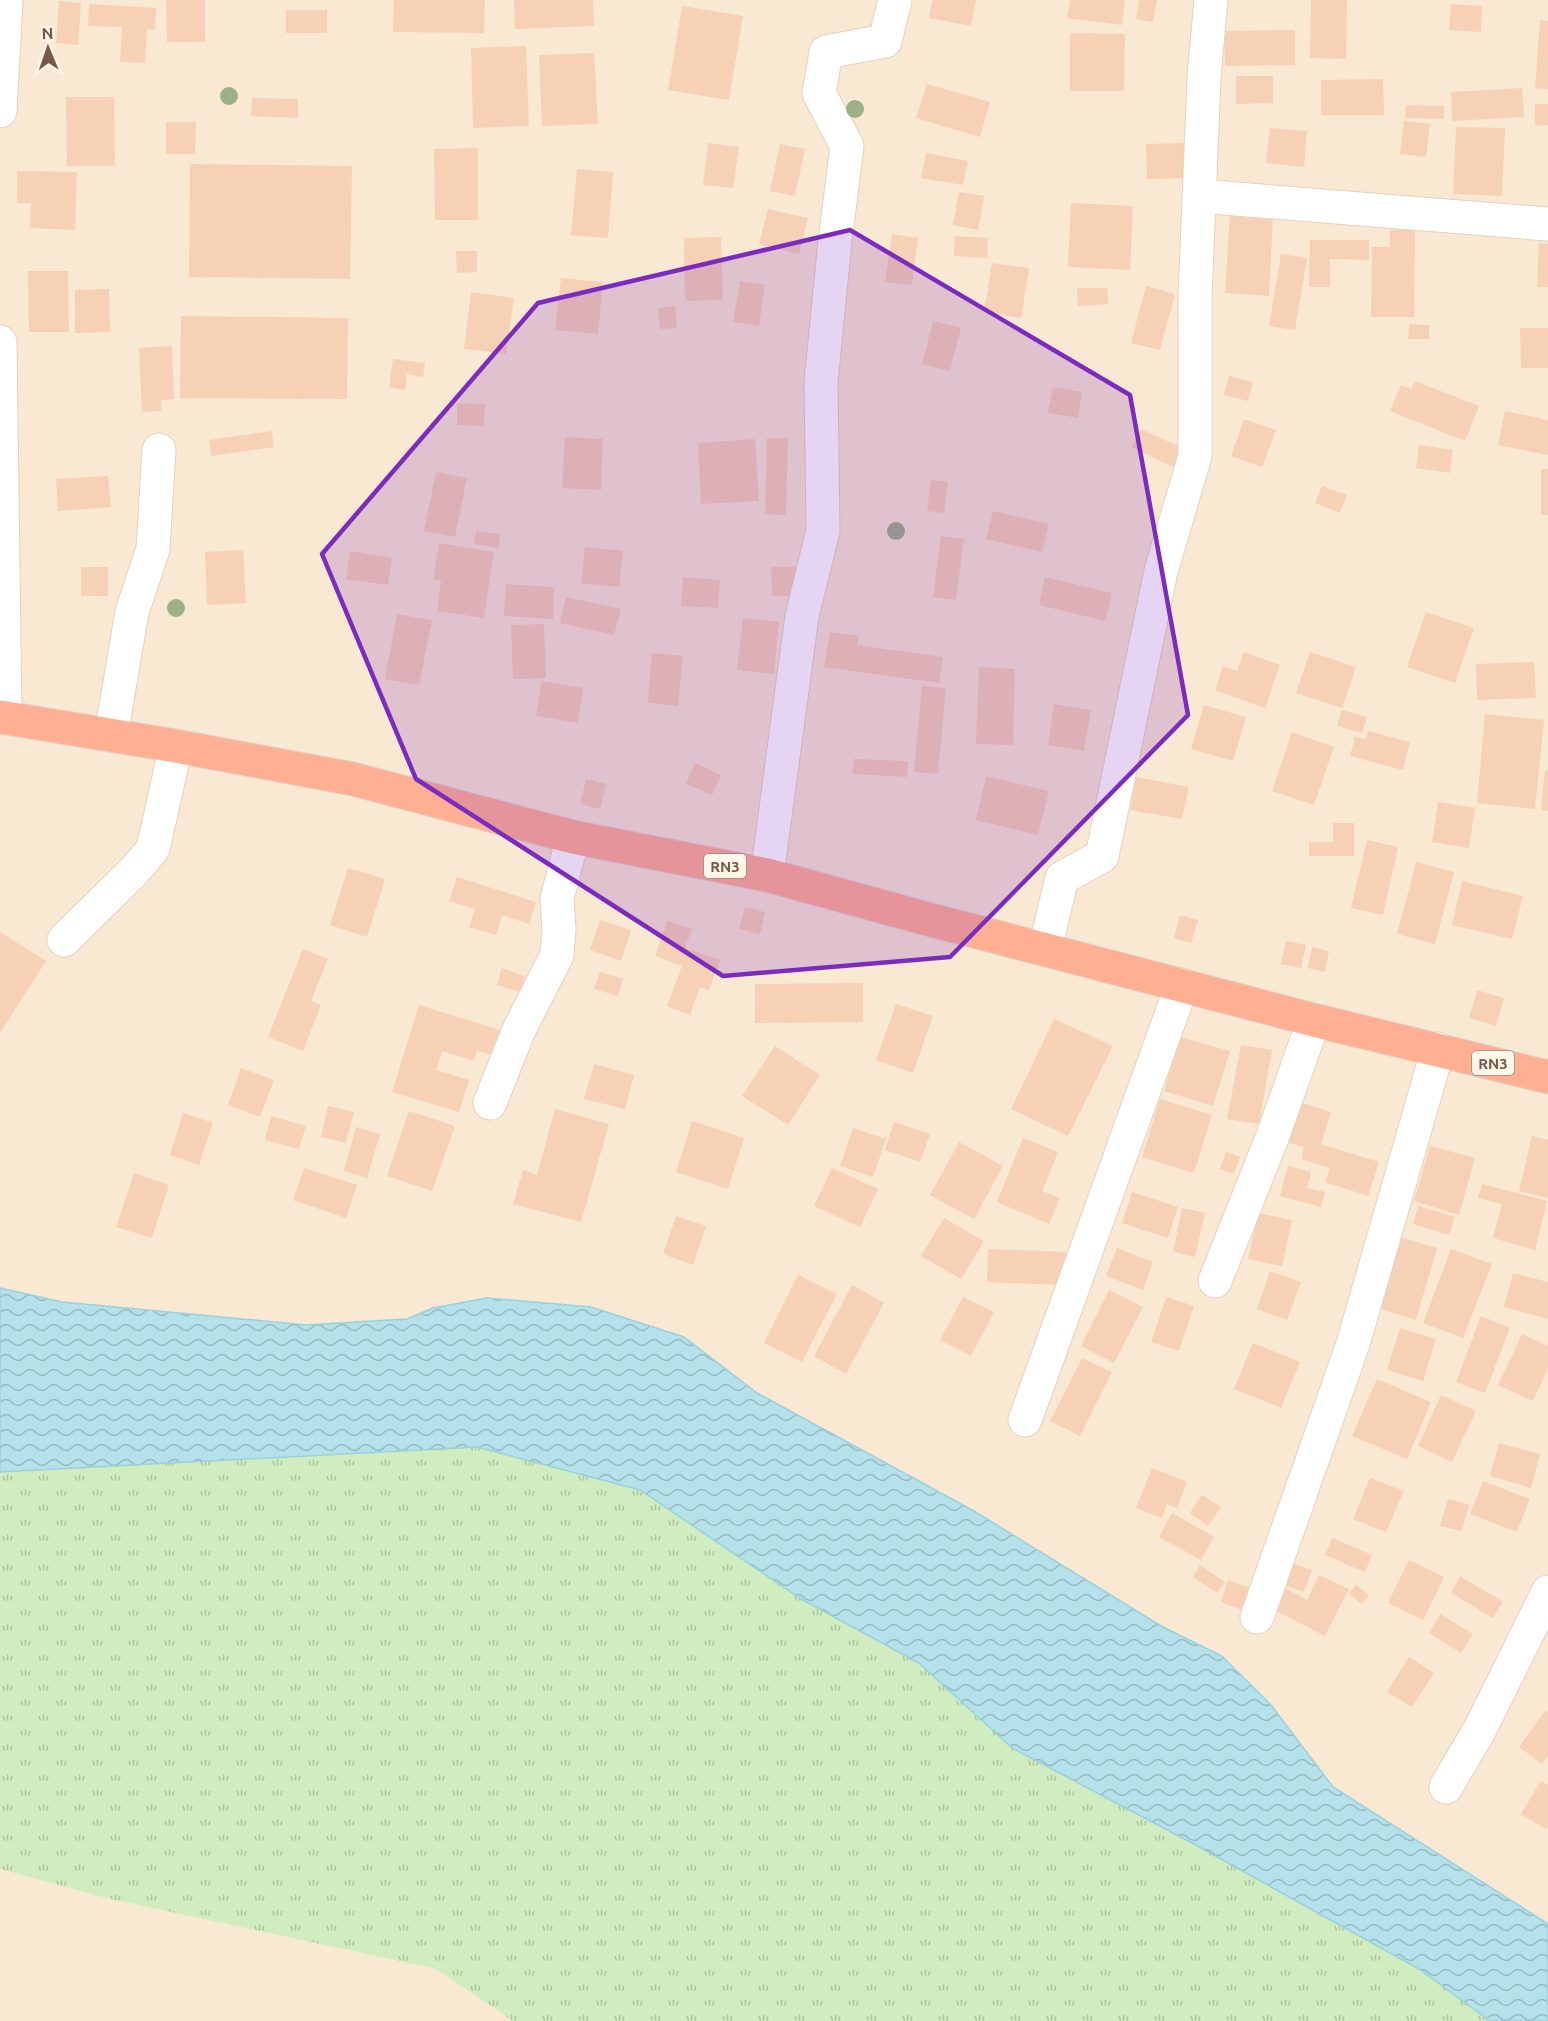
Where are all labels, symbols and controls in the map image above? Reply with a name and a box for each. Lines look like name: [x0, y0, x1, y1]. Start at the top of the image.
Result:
north arrow: [18, 18, 78, 78]
text: N: [41, 24, 54, 42]
road number: RN3: [704, 854, 746, 878]
road number: RN3: [1472, 1051, 1514, 1075]

